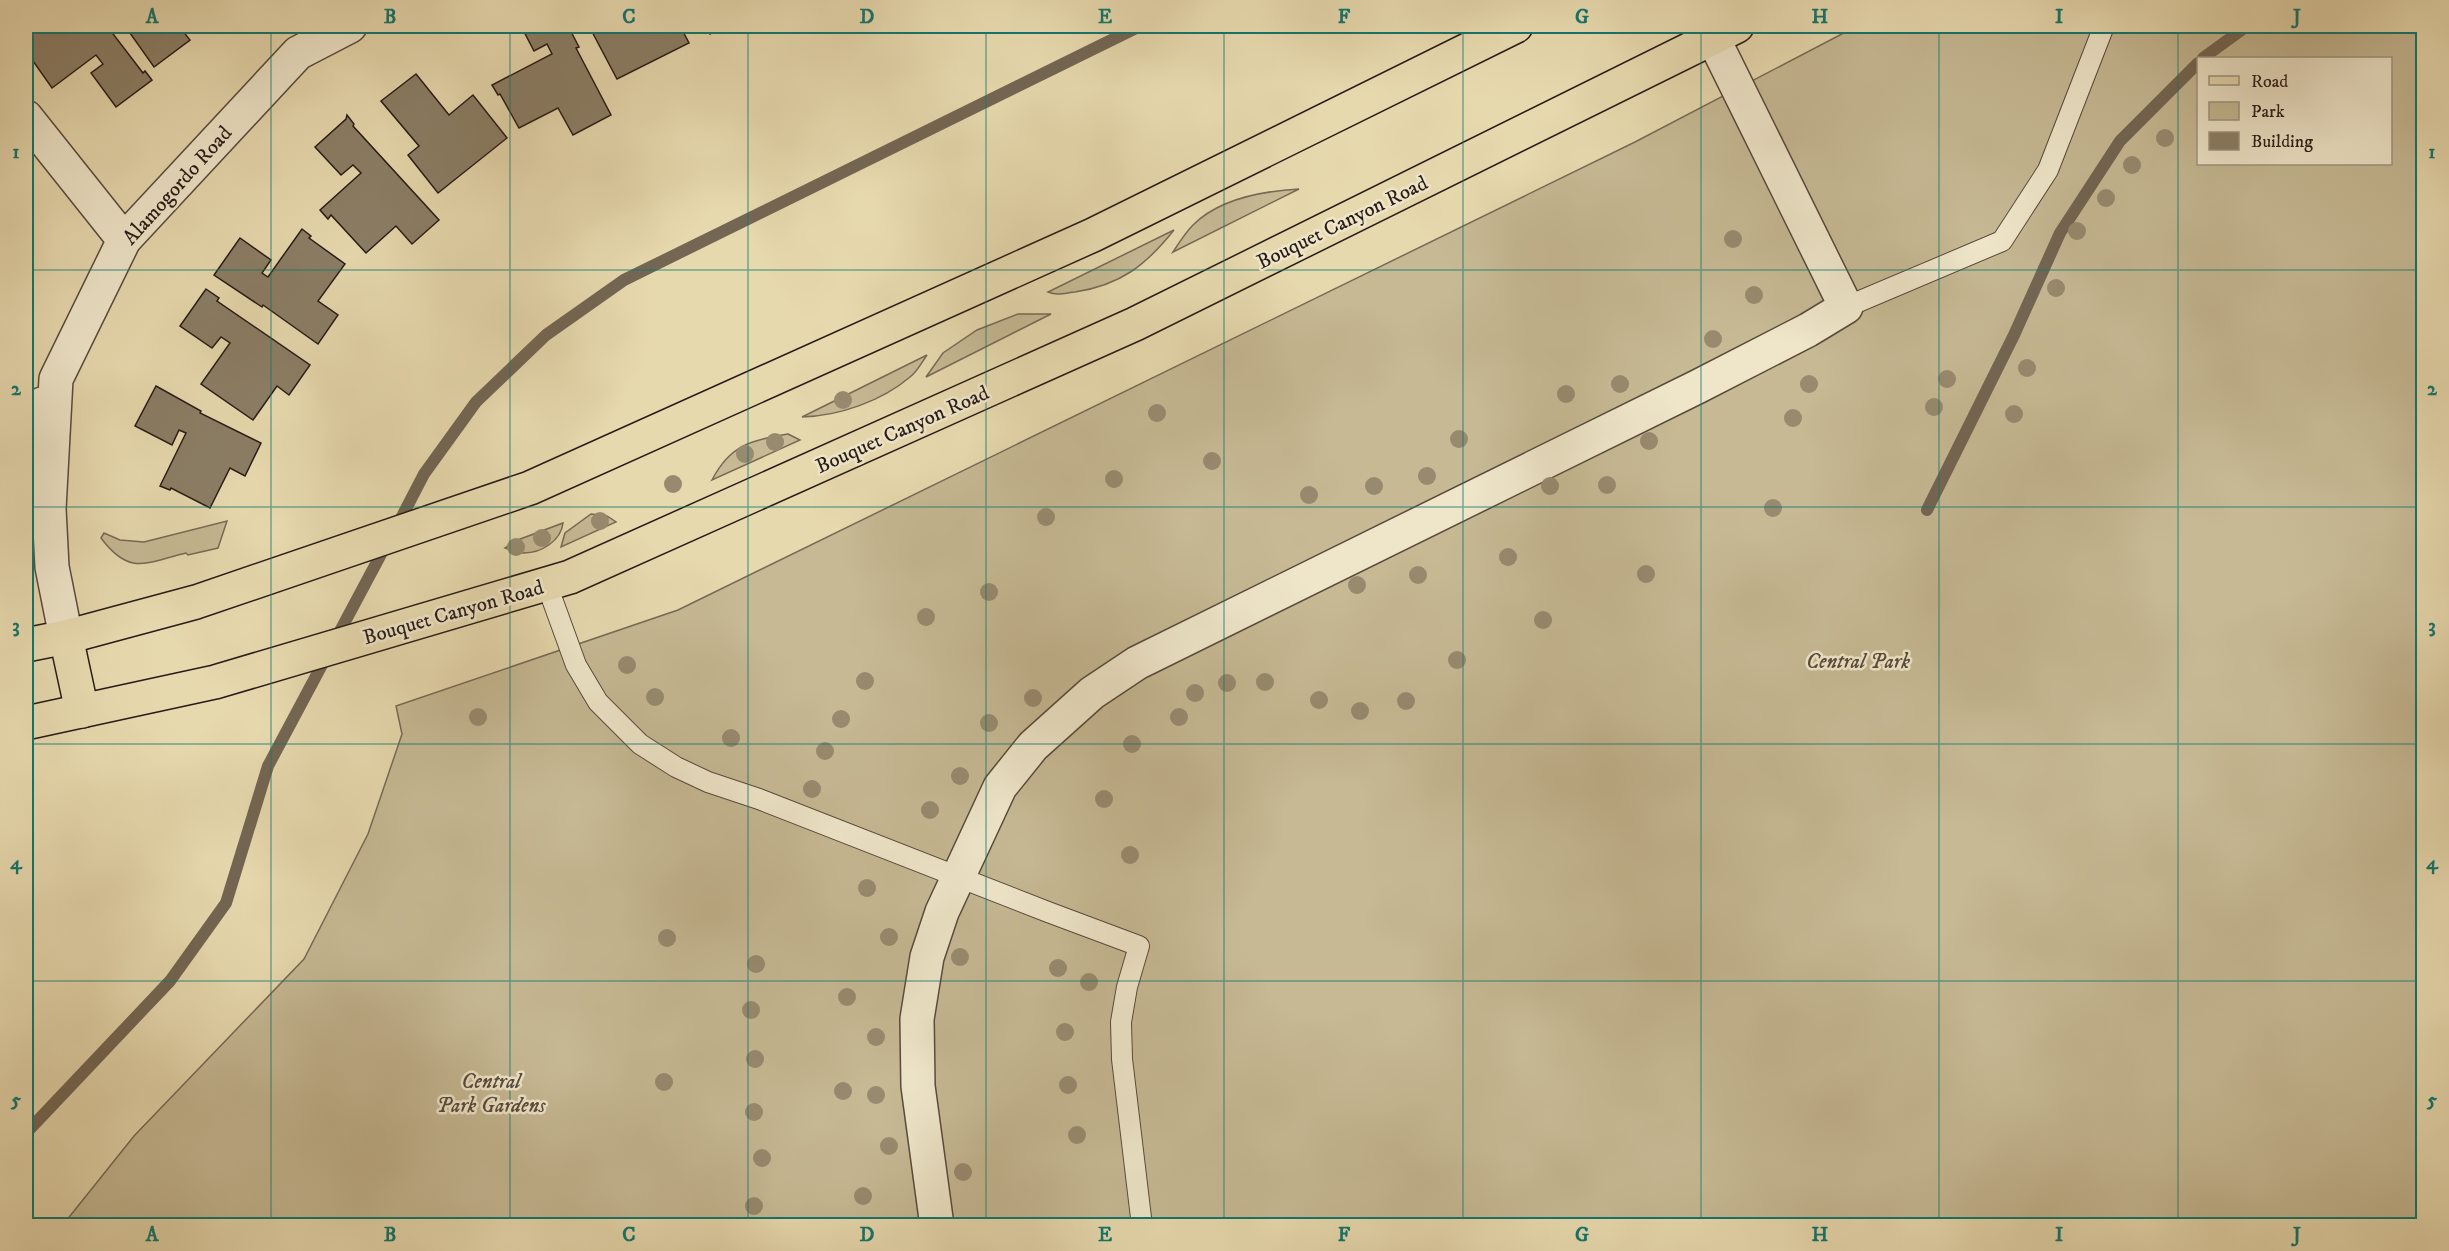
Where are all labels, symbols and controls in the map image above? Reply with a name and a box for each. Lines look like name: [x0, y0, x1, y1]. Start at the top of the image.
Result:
text: A: [145, 5, 160, 30]
text: B: [384, 5, 396, 30]
text: C: [622, 5, 636, 30]
text: D: [860, 5, 875, 30]
text: E: [1098, 5, 1112, 30]
text: F: [1338, 5, 1351, 30]
text: G: [1575, 5, 1589, 30]
text: H: [1812, 5, 1829, 30]
text: I: [2055, 5, 2063, 30]
text: J: [2291, 5, 2301, 30]
legend: [2197, 57, 2392, 165]
text: Road: [2251, 71, 2288, 93]
text: Park: [2251, 101, 2285, 123]
street label: Alamogordo Road: [117, 120, 238, 251]
text: Building: [2251, 131, 2313, 153]
text: 1: [12, 140, 20, 165]
text: 1: [2428, 140, 2436, 165]
street label: Bouquet Canyon Road: [1253, 170, 1433, 276]
text: 2: [11, 377, 22, 402]
text: 2: [2427, 377, 2438, 402]
street label: Bouquet Canyon Road: [812, 380, 994, 480]
street label: Bouquet Canyon Road: [360, 575, 547, 651]
text: 3: [12, 614, 20, 639]
text: 3: [2428, 614, 2436, 639]
park label: Central Park: [1806, 649, 1910, 675]
text: 4: [10, 851, 23, 876]
text: 4: [2426, 851, 2439, 876]
park label: Central Park Gardens: [436, 1069, 546, 1119]
text: 5: [10, 1088, 21, 1113]
text: 5: [2426, 1088, 2437, 1113]
text: A: [145, 1223, 160, 1248]
text: B: [384, 1223, 396, 1248]
text: C: [622, 1223, 636, 1248]
text: D: [860, 1223, 875, 1248]
text: E: [1098, 1223, 1112, 1248]
text: F: [1338, 1223, 1351, 1248]
text: G: [1575, 1223, 1589, 1248]
text: H: [1812, 1223, 1829, 1248]
text: I: [2055, 1223, 2063, 1248]
text: J: [2291, 1223, 2301, 1248]

